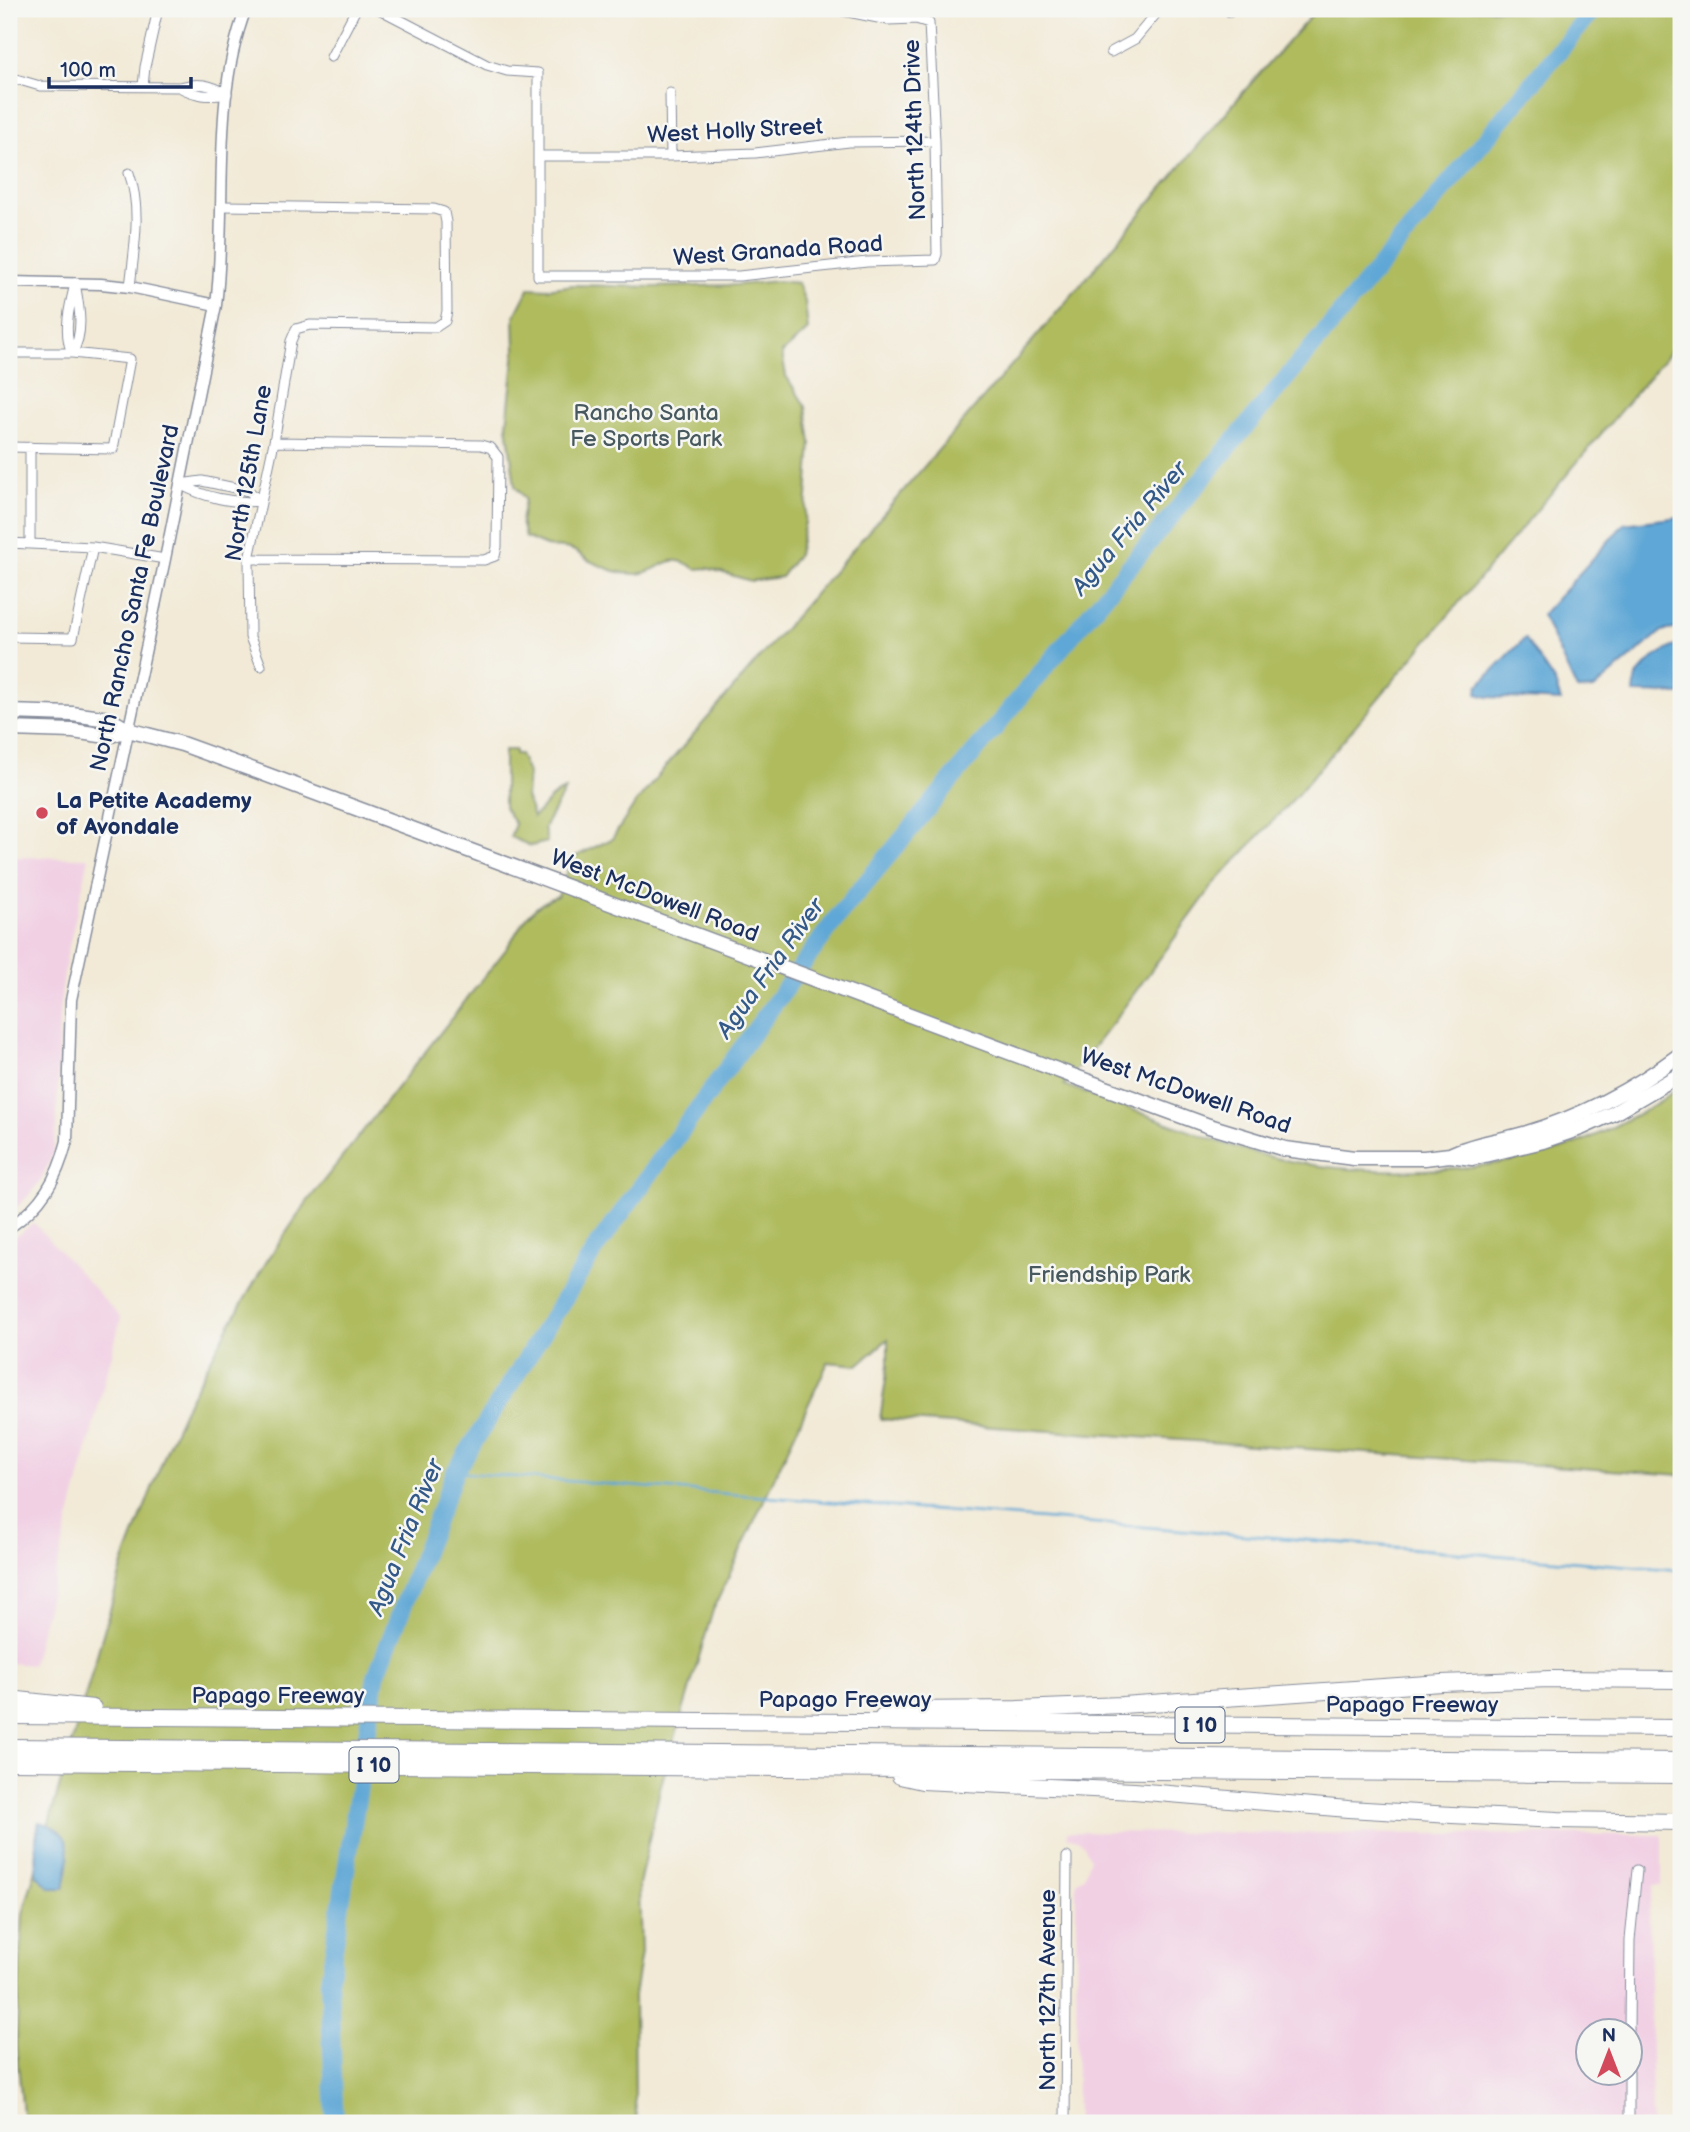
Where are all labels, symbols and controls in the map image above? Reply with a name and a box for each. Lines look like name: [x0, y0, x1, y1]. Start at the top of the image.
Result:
street label: North 124th Drive: [898, 39, 932, 221]
scale bar: [49, 46, 191, 90]
text: 100 m: [60, 58, 116, 83]
street label: West Holly Street: [646, 112, 824, 150]
street label: West Granada Road: [672, 230, 884, 272]
street label: North 125th Lane: [220, 383, 278, 564]
park label: Rancho Santa Fe Sports Park: [570, 399, 723, 453]
street label: North Rancho Santa Fe Boulevard: [84, 422, 185, 774]
water label: Agua Fria River: [1064, 454, 1195, 602]
place label: La Petite Academy of Avondale: [56, 787, 252, 841]
marker: La Petite Academy of Avondale: [34, 805, 50, 821]
street label: West McDowell Road: [547, 843, 763, 948]
water label: Agua Fria River: [709, 891, 832, 1045]
street label: West McDowell Road: [1077, 1042, 1294, 1140]
park label: Friendship Park: [1028, 1261, 1191, 1289]
water label: Agua Fria River: [361, 1453, 451, 1620]
street label: Papago Freeway: [191, 1682, 365, 1710]
street label: Papago Freeway: [758, 1686, 932, 1714]
street label: Papago Freeway: [1325, 1691, 1499, 1719]
road number: I 10: [1176, 1708, 1224, 1742]
road number: I 10: [350, 1748, 398, 1782]
street label: North 127th Avenue: [1034, 1889, 1062, 2091]
north arrow: [1574, 2016, 1644, 2086]
text: N: [1602, 2025, 1616, 2048]

